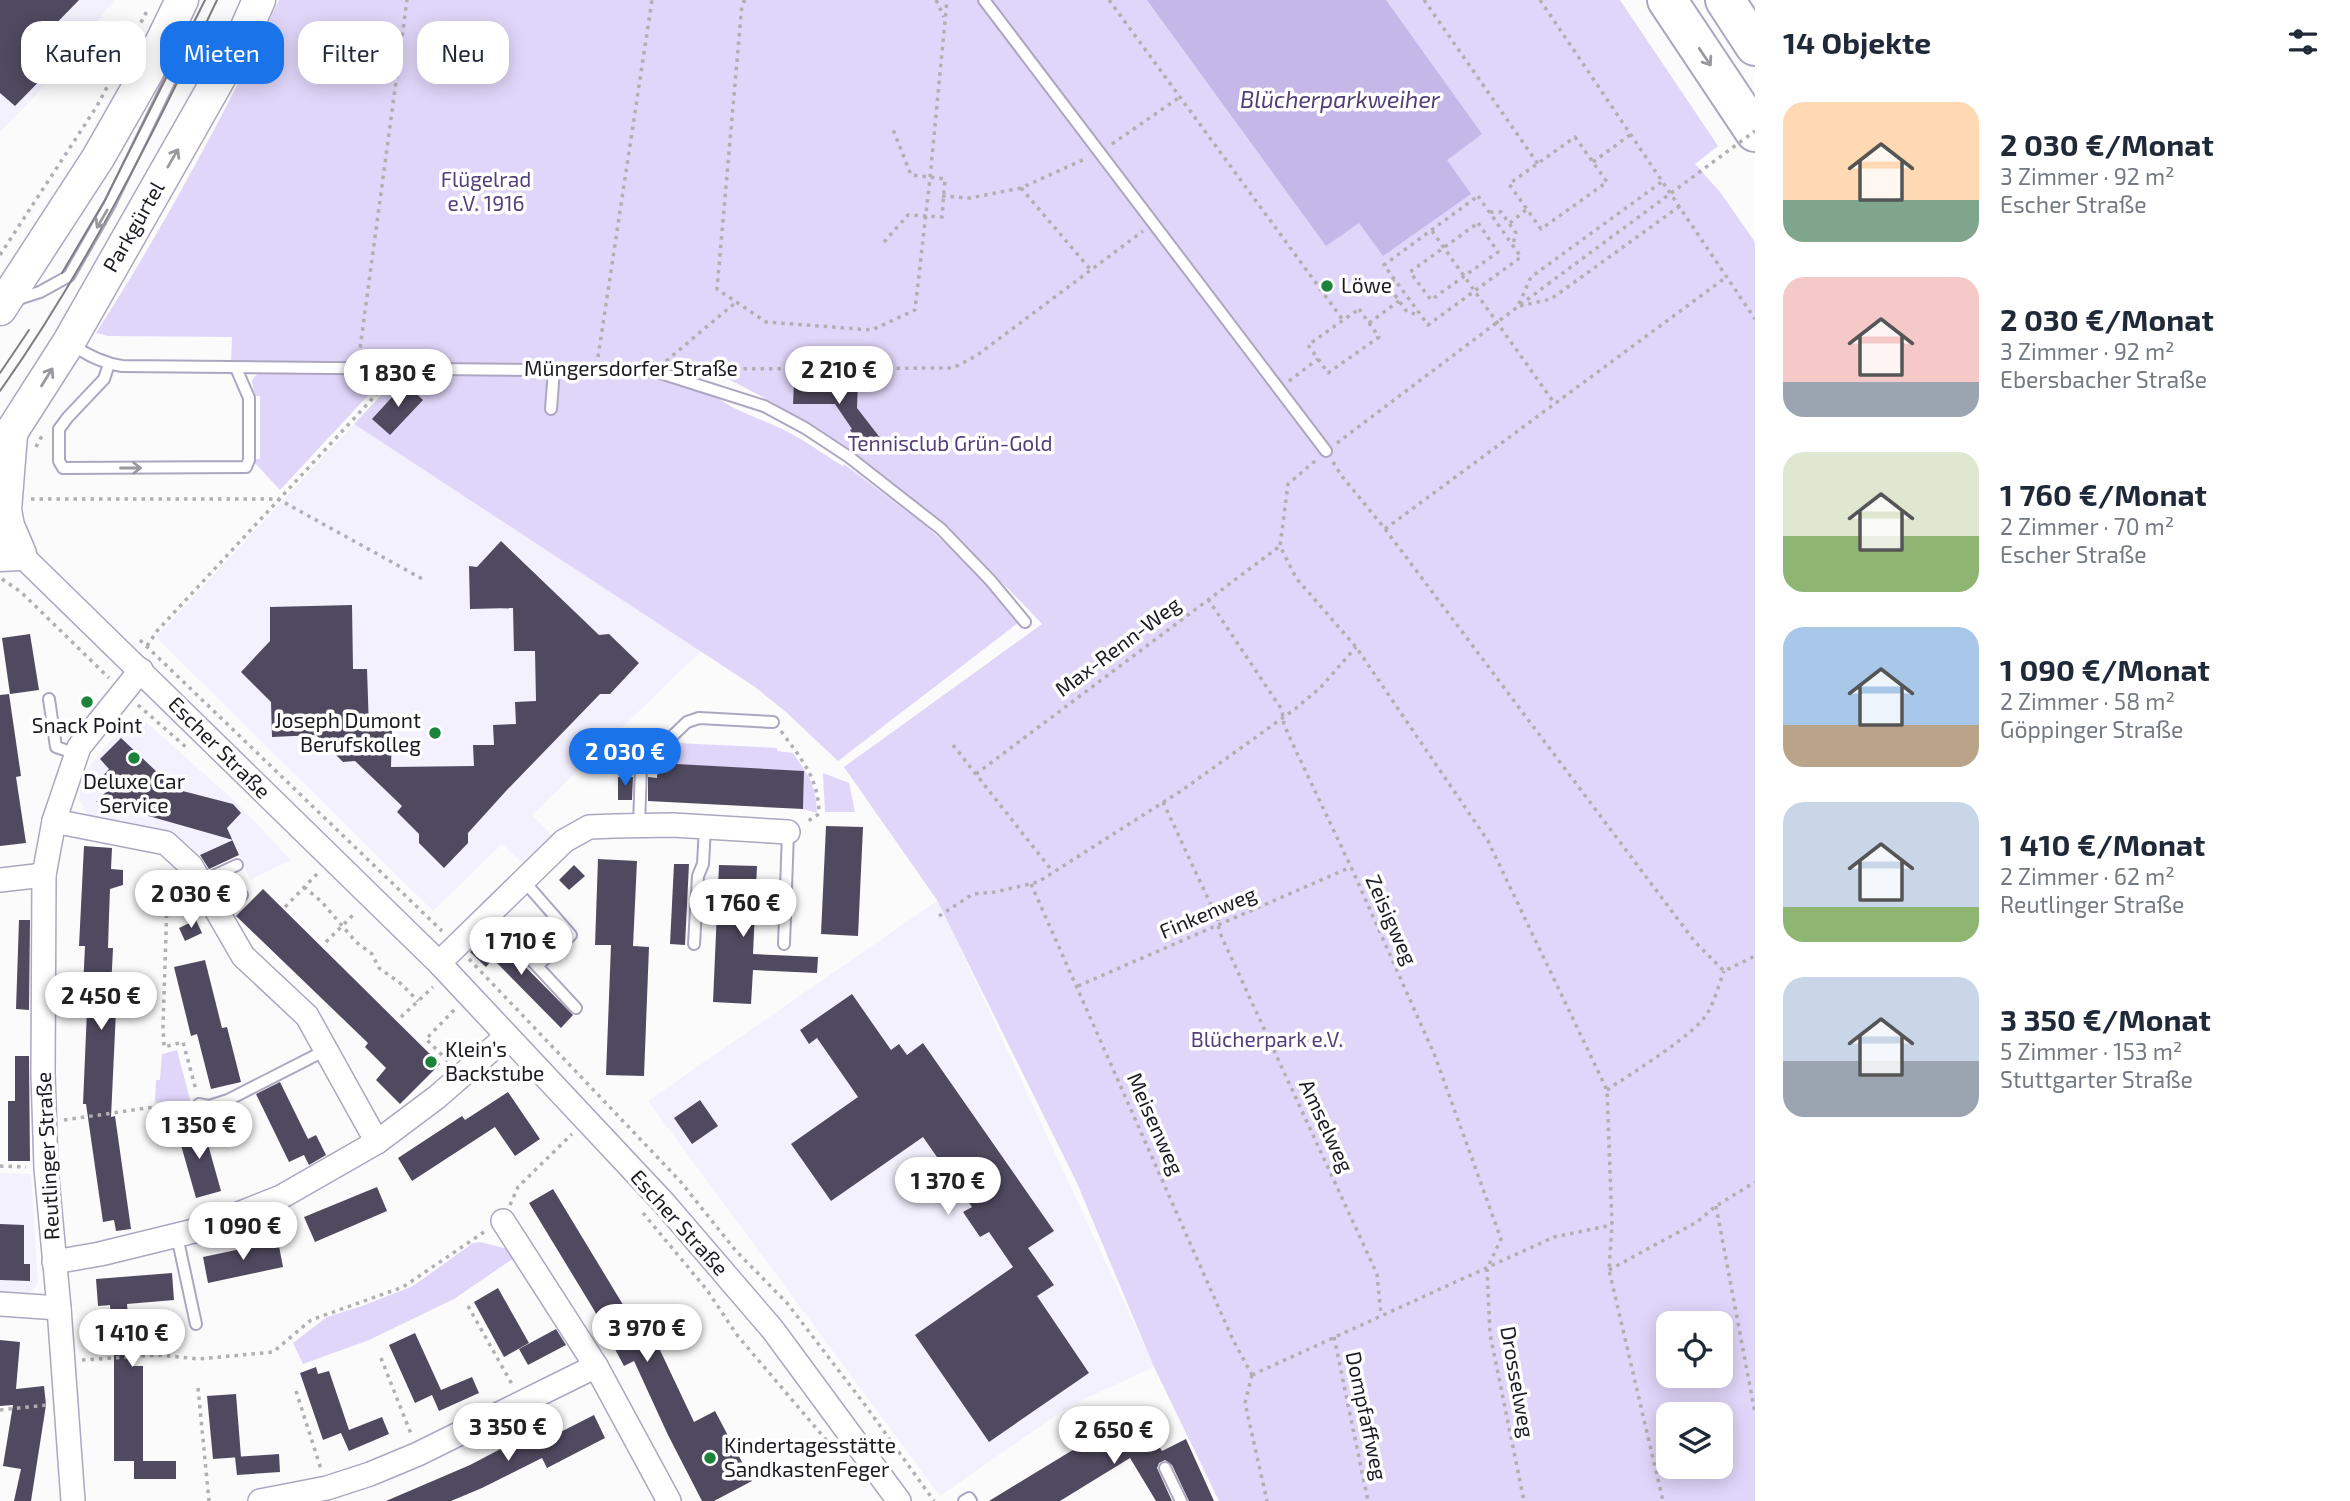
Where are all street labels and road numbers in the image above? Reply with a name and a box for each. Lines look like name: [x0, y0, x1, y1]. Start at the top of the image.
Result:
street label: Parkgürtel: [97, 176, 169, 276]
street label: Müngersdorfer Straße: [524, 355, 738, 380]
street label: Max-Renn-Weg: [1050, 590, 1185, 701]
street label: Escher Straße: [164, 691, 276, 803]
street label: Zeisigweg: [1361, 870, 1423, 969]
street label: Finkenweg: [1155, 880, 1260, 943]
street label: Meisenweg: [1123, 1068, 1190, 1179]
street label: Reutlinger Straße: [30, 1071, 63, 1241]
street label: Amselweg: [1295, 1075, 1360, 1176]
street label: Escher Straße: [626, 1164, 734, 1280]
street label: Drosselweg: [1496, 1324, 1541, 1440]
street label: Dompfaffweg: [1342, 1349, 1393, 1483]

